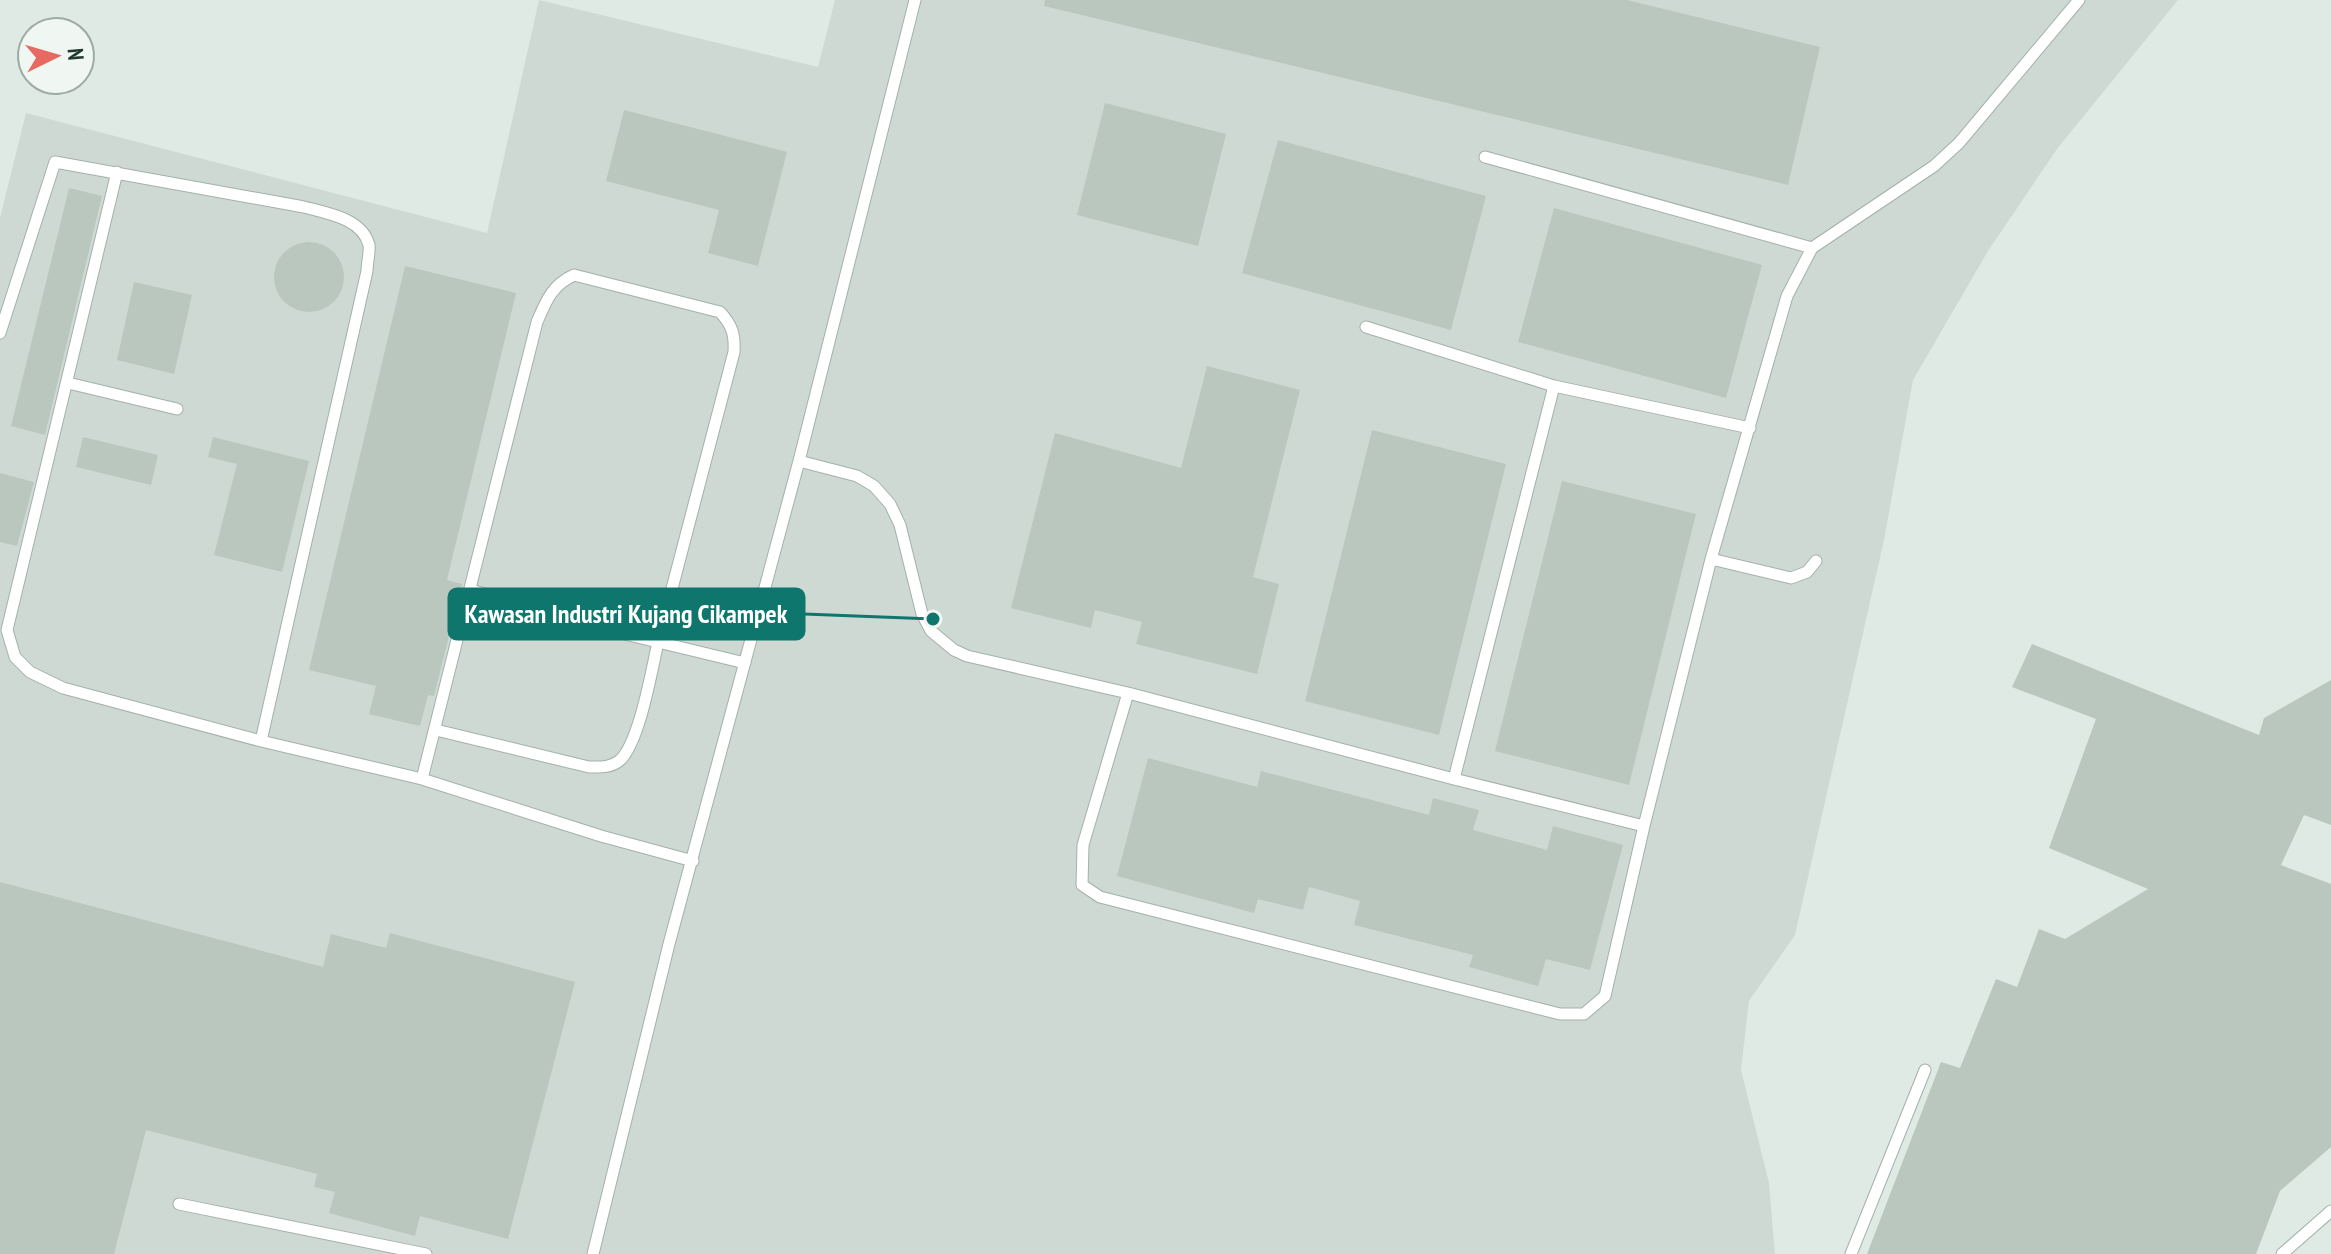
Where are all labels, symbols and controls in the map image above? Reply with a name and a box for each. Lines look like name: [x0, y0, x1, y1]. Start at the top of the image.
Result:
north arrow: [16, 16, 96, 96]
text: N: [61, 47, 90, 61]
callout: Kawasan Industri Kujang Cikampek: [449, 589, 804, 639]
text: Kawasan Industri Kujang Cikampek: [465, 597, 788, 630]

